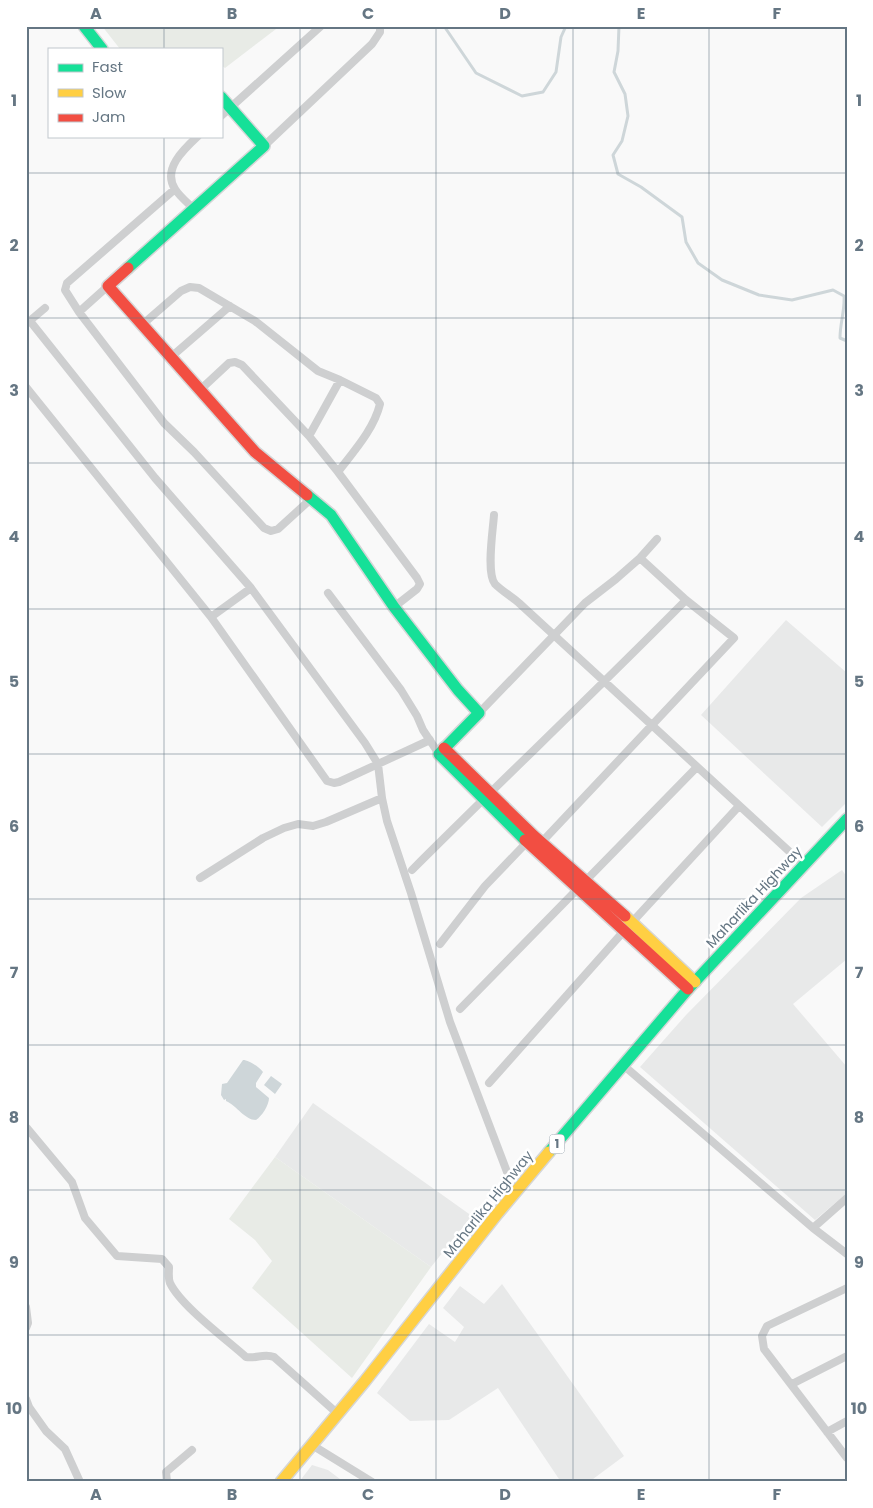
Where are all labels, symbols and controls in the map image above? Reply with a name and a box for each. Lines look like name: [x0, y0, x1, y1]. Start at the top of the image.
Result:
text: A: [90, 2, 102, 25]
text: B: [227, 2, 237, 25]
text: C: [362, 2, 374, 25]
text: D: [499, 2, 511, 25]
text: E: [637, 2, 645, 25]
text: F: [773, 2, 782, 25]
legend: [48, 48, 222, 138]
text: Fast: [92, 56, 123, 77]
text: Slow: [92, 82, 127, 103]
text: 1: [11, 89, 17, 112]
text: 1: [856, 89, 862, 112]
text: Jam: [92, 106, 126, 127]
text: 2: [9, 234, 19, 257]
text: 2: [854, 234, 864, 257]
text: 3: [9, 379, 19, 402]
text: 3: [854, 379, 864, 402]
text: 4: [9, 525, 20, 548]
text: 4: [854, 525, 865, 548]
text: 5: [9, 670, 19, 693]
text: 5: [854, 670, 864, 693]
text: 6: [9, 815, 19, 838]
text: 6: [854, 815, 864, 838]
street label: Maharlika Highway: [701, 842, 807, 952]
text: 7: [10, 961, 19, 984]
text: 7: [855, 961, 864, 984]
text: 8: [9, 1106, 19, 1129]
text: 8: [854, 1106, 864, 1129]
road number: 1: [550, 1134, 564, 1154]
street label: Maharlika Highway: [438, 1146, 538, 1262]
text: 9: [9, 1251, 19, 1274]
text: 9: [854, 1251, 864, 1274]
text: 10: [6, 1397, 22, 1420]
text: 10: [851, 1397, 867, 1420]
text: A: [90, 1483, 102, 1506]
text: B: [227, 1483, 237, 1506]
text: C: [362, 1483, 374, 1506]
text: D: [499, 1483, 511, 1506]
text: E: [637, 1483, 645, 1506]
text: F: [773, 1483, 782, 1506]

